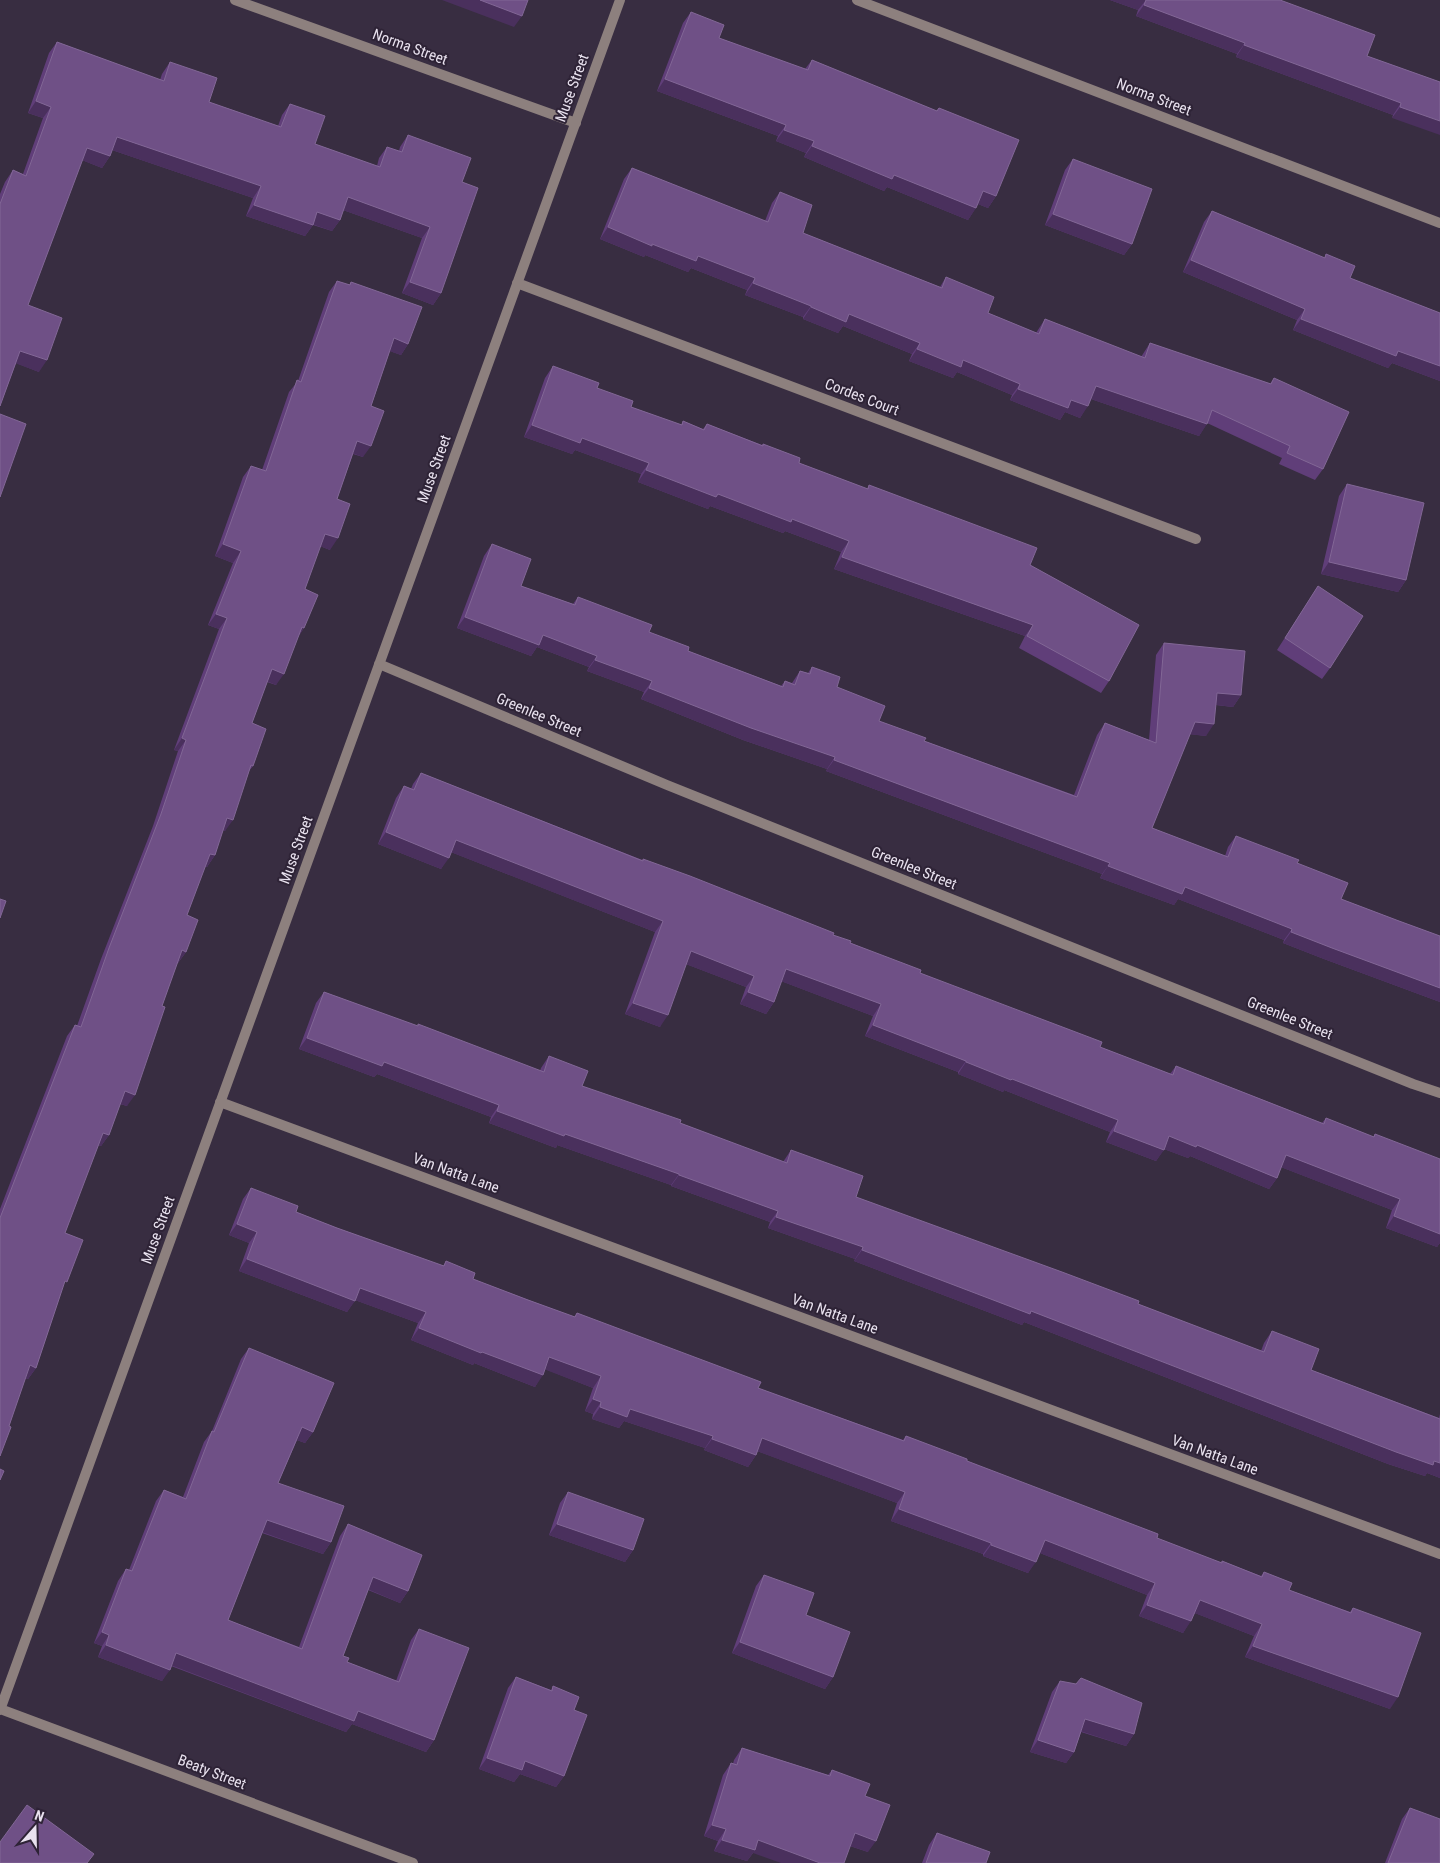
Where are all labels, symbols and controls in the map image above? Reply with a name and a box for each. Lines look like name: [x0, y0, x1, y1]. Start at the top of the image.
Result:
street label: Norma Street: [370, 25, 450, 69]
street label: Muse Street: [551, 52, 593, 124]
street label: Norma Street: [1114, 75, 1194, 119]
street label: Cordes Court: [822, 375, 902, 419]
street label: Muse Street: [413, 433, 455, 505]
street label: Greenlee Street: [494, 689, 584, 741]
street label: Muse Street: [275, 814, 317, 886]
street label: Greenlee Street: [869, 843, 959, 893]
street label: Greenlee Street: [1245, 993, 1335, 1043]
street label: Van Natta Lane: [410, 1149, 502, 1197]
street label: Muse Street: [137, 1194, 179, 1266]
street label: Van Natta Lane: [789, 1290, 881, 1338]
street label: Van Natta Lane: [1169, 1431, 1261, 1479]
street label: Beaty Street: [175, 1751, 249, 1793]
north arrow: [10, 1803, 60, 1853]
text: N: [33, 1807, 46, 1825]

